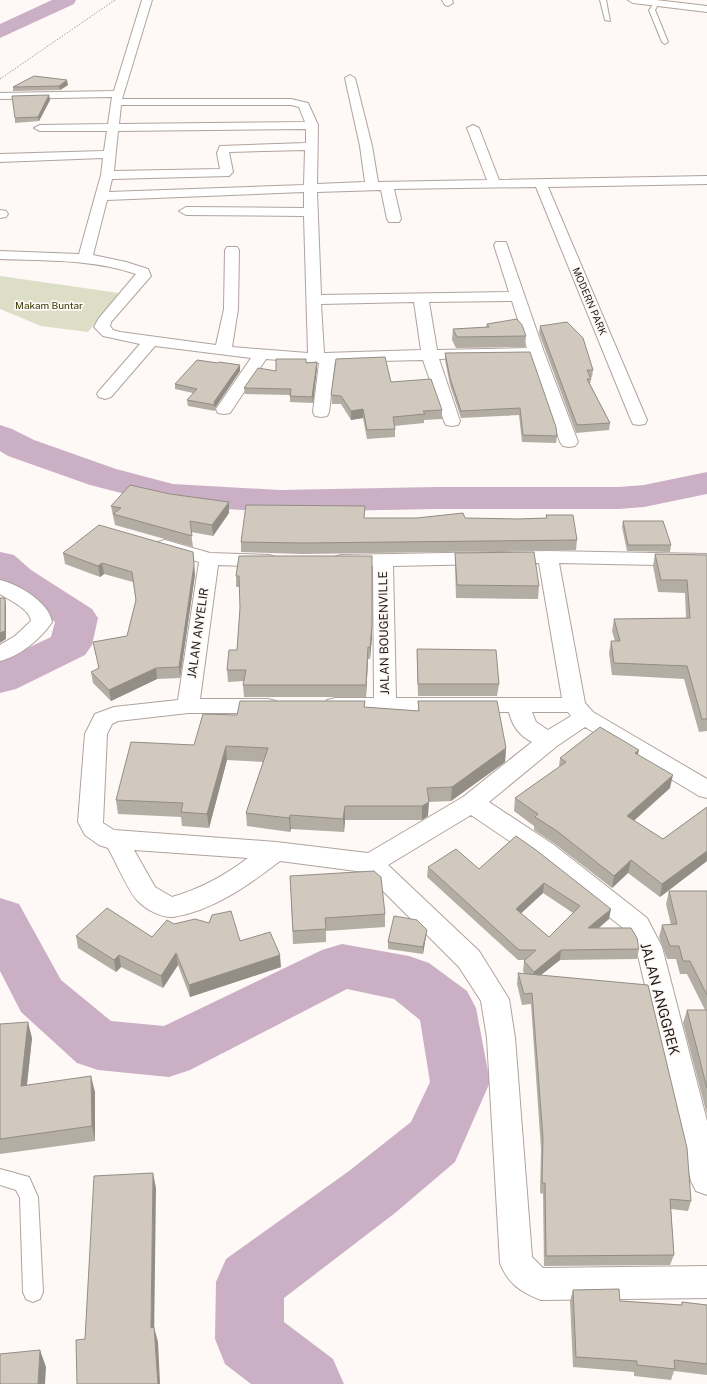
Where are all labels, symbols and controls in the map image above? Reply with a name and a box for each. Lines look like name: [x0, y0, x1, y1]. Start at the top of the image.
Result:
street label: MODERN PARK: [570, 265, 610, 337]
park label: Makam Buntar: [15, 299, 83, 311]
street label: JALAN BOUGENVILLE: [376, 571, 392, 695]
street label: JALAN ANYELIR: [185, 587, 211, 679]
street label: JALAN ANGGREK: [637, 941, 683, 1057]

